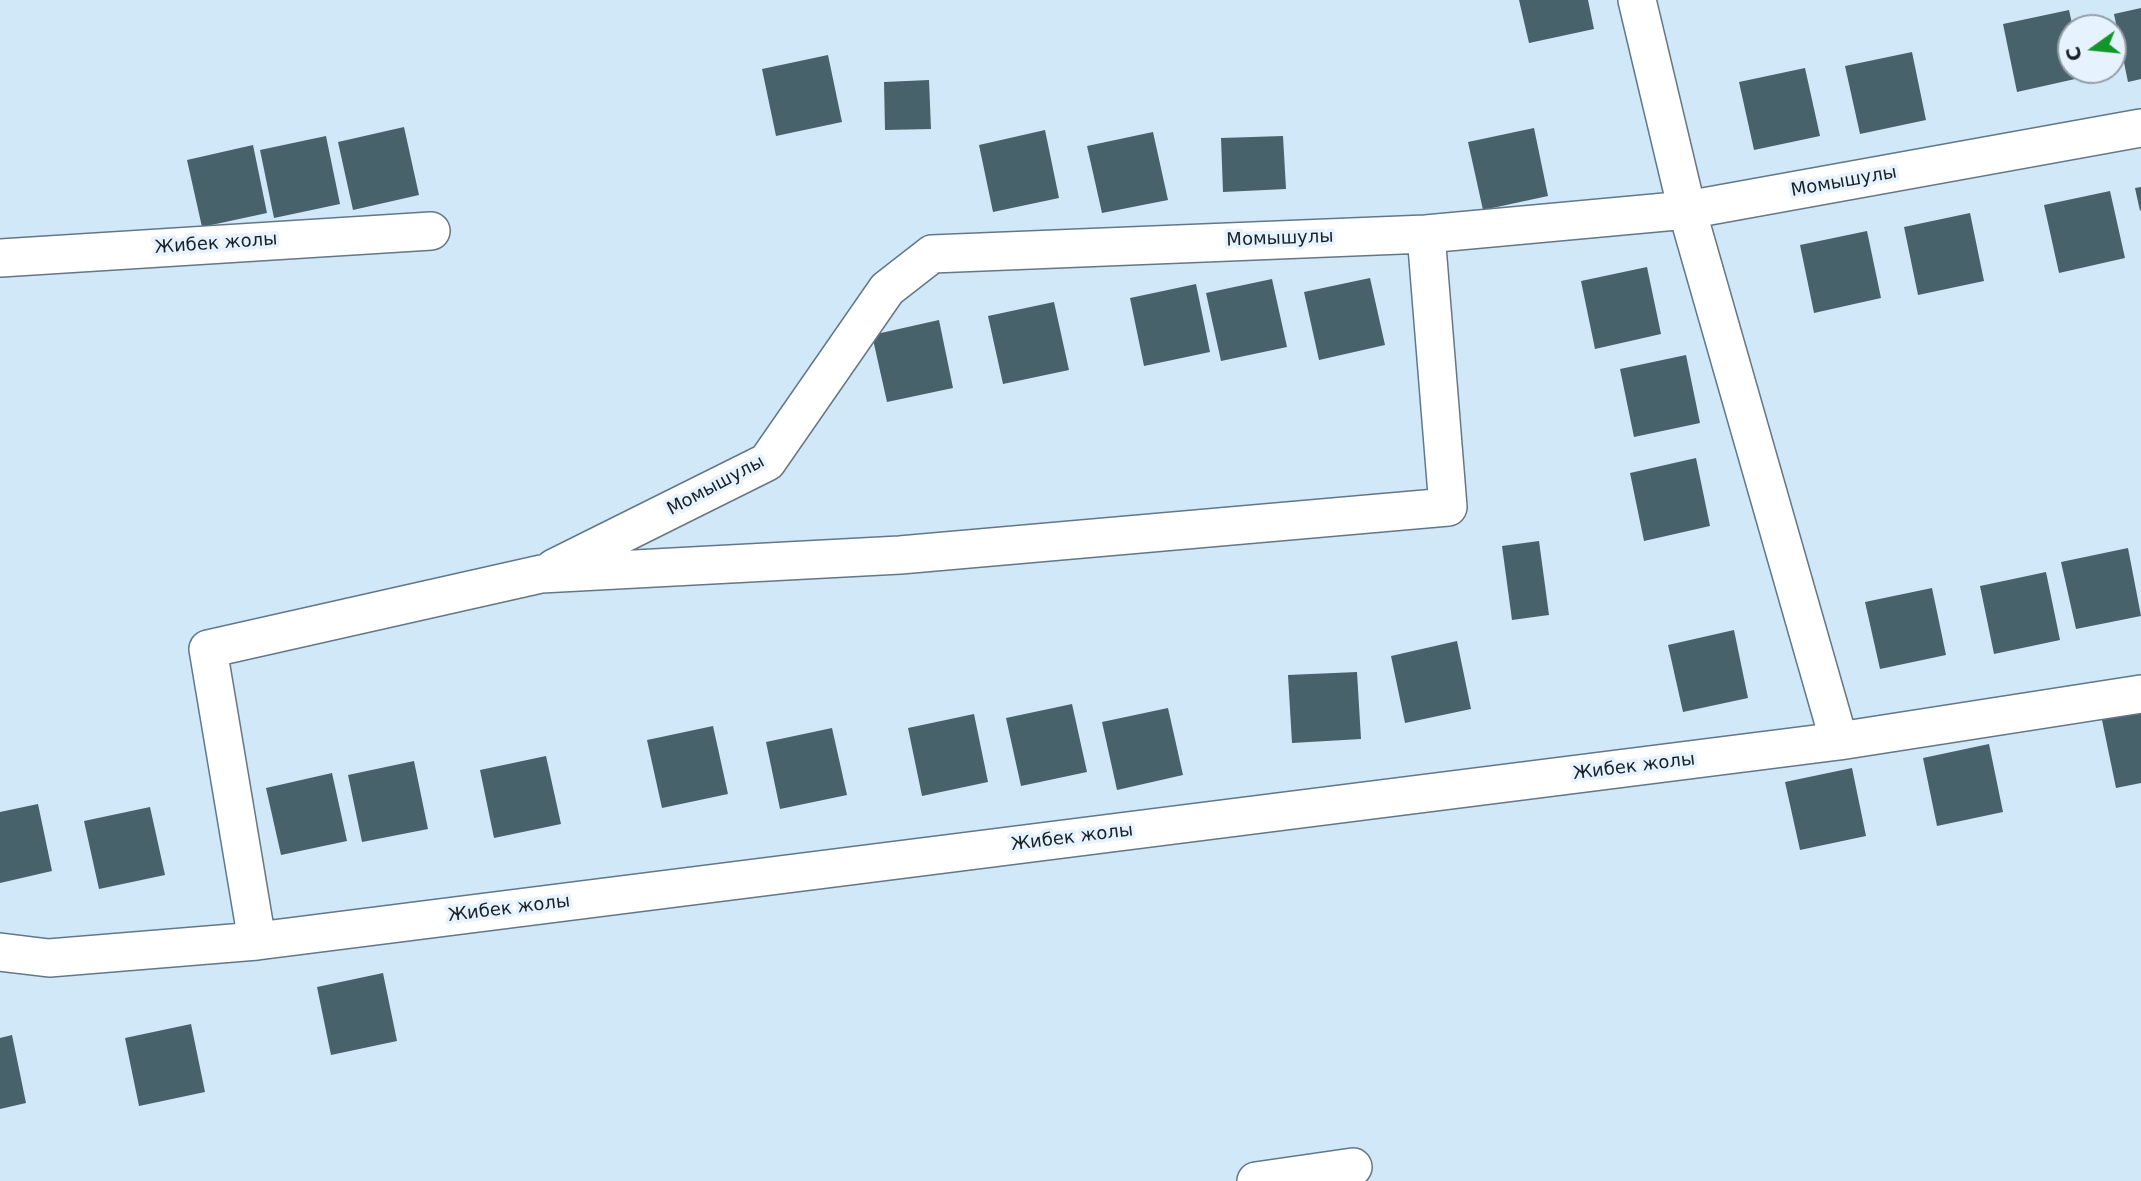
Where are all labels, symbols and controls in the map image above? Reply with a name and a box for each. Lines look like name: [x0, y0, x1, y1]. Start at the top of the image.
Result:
north arrow: [2057, 14, 2127, 84]
text: С: [2061, 44, 2086, 64]
street label: Момышулы: [1789, 162, 1899, 202]
street label: Момышулы: [1226, 226, 1334, 252]
street label: Жибек жолы: [154, 229, 278, 259]
street label: Момышулы: [664, 451, 768, 521]
street label: Жибек жолы: [1572, 749, 1696, 785]
street label: Жибек жолы: [1010, 820, 1134, 856]
street label: Жибек жолы: [447, 891, 571, 927]

